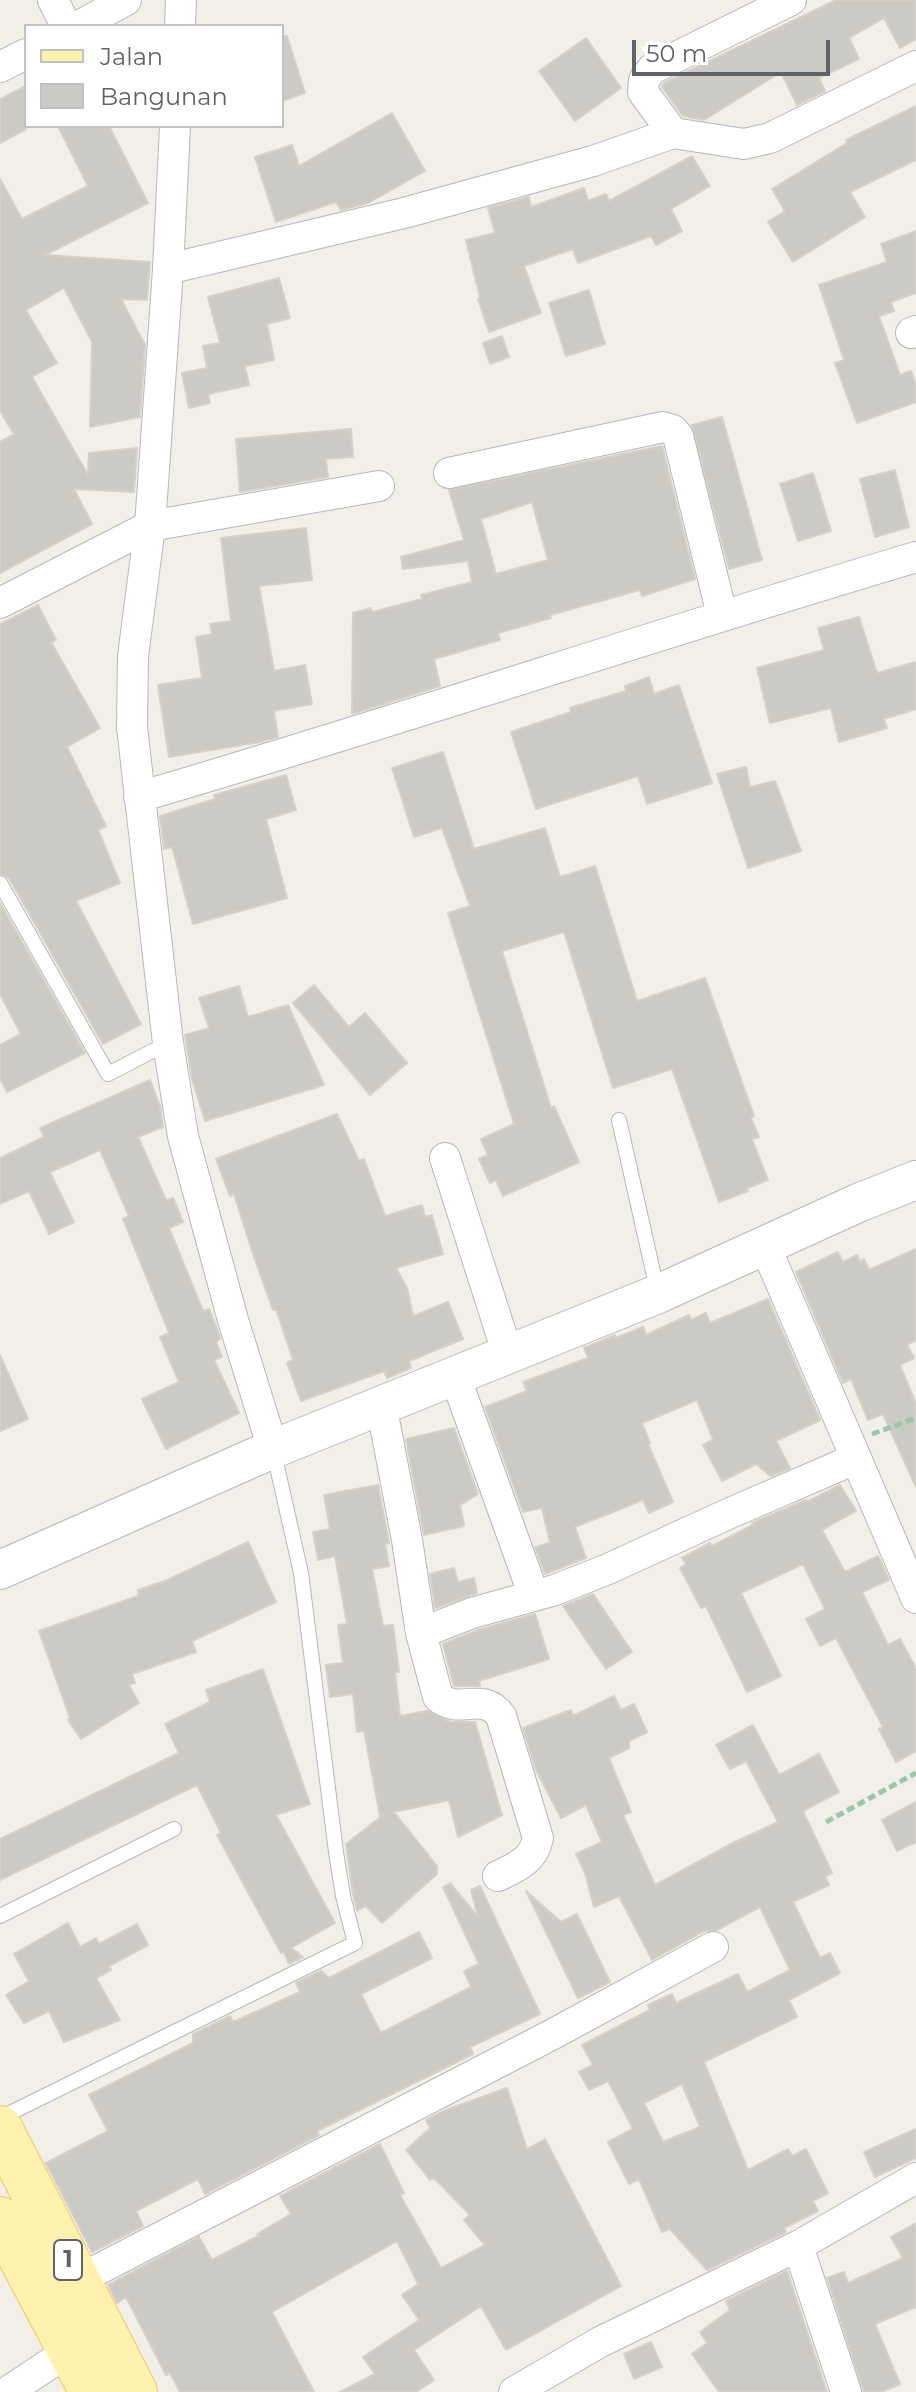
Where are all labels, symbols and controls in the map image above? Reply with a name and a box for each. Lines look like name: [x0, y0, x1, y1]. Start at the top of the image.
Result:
legend: [24, 24, 284, 128]
scale bar: [636, 24, 834, 74]
text: 50 m: [646, 39, 707, 68]
text: Jalan: [100, 42, 163, 71]
text: Bangunan: [100, 82, 228, 111]
road number: 1: [54, 2240, 82, 2280]

